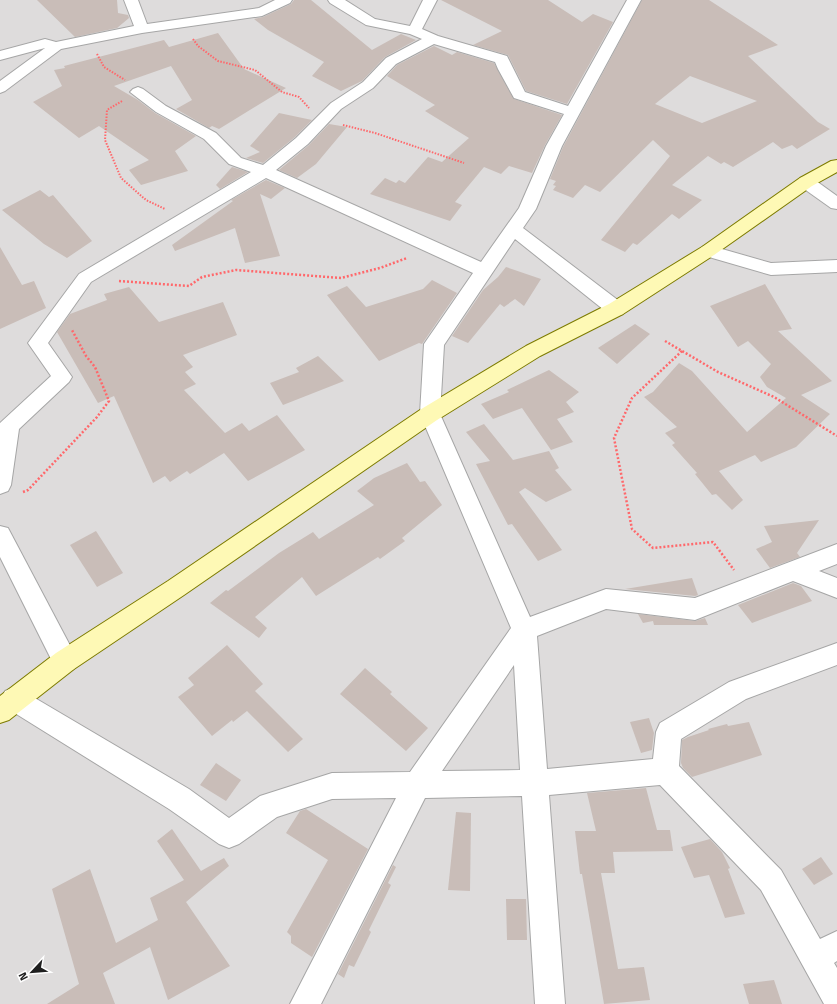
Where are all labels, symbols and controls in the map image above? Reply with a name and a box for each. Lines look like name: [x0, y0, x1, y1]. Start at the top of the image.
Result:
north arrow: [12, 952, 52, 992]
text: N: [16, 970, 31, 982]

